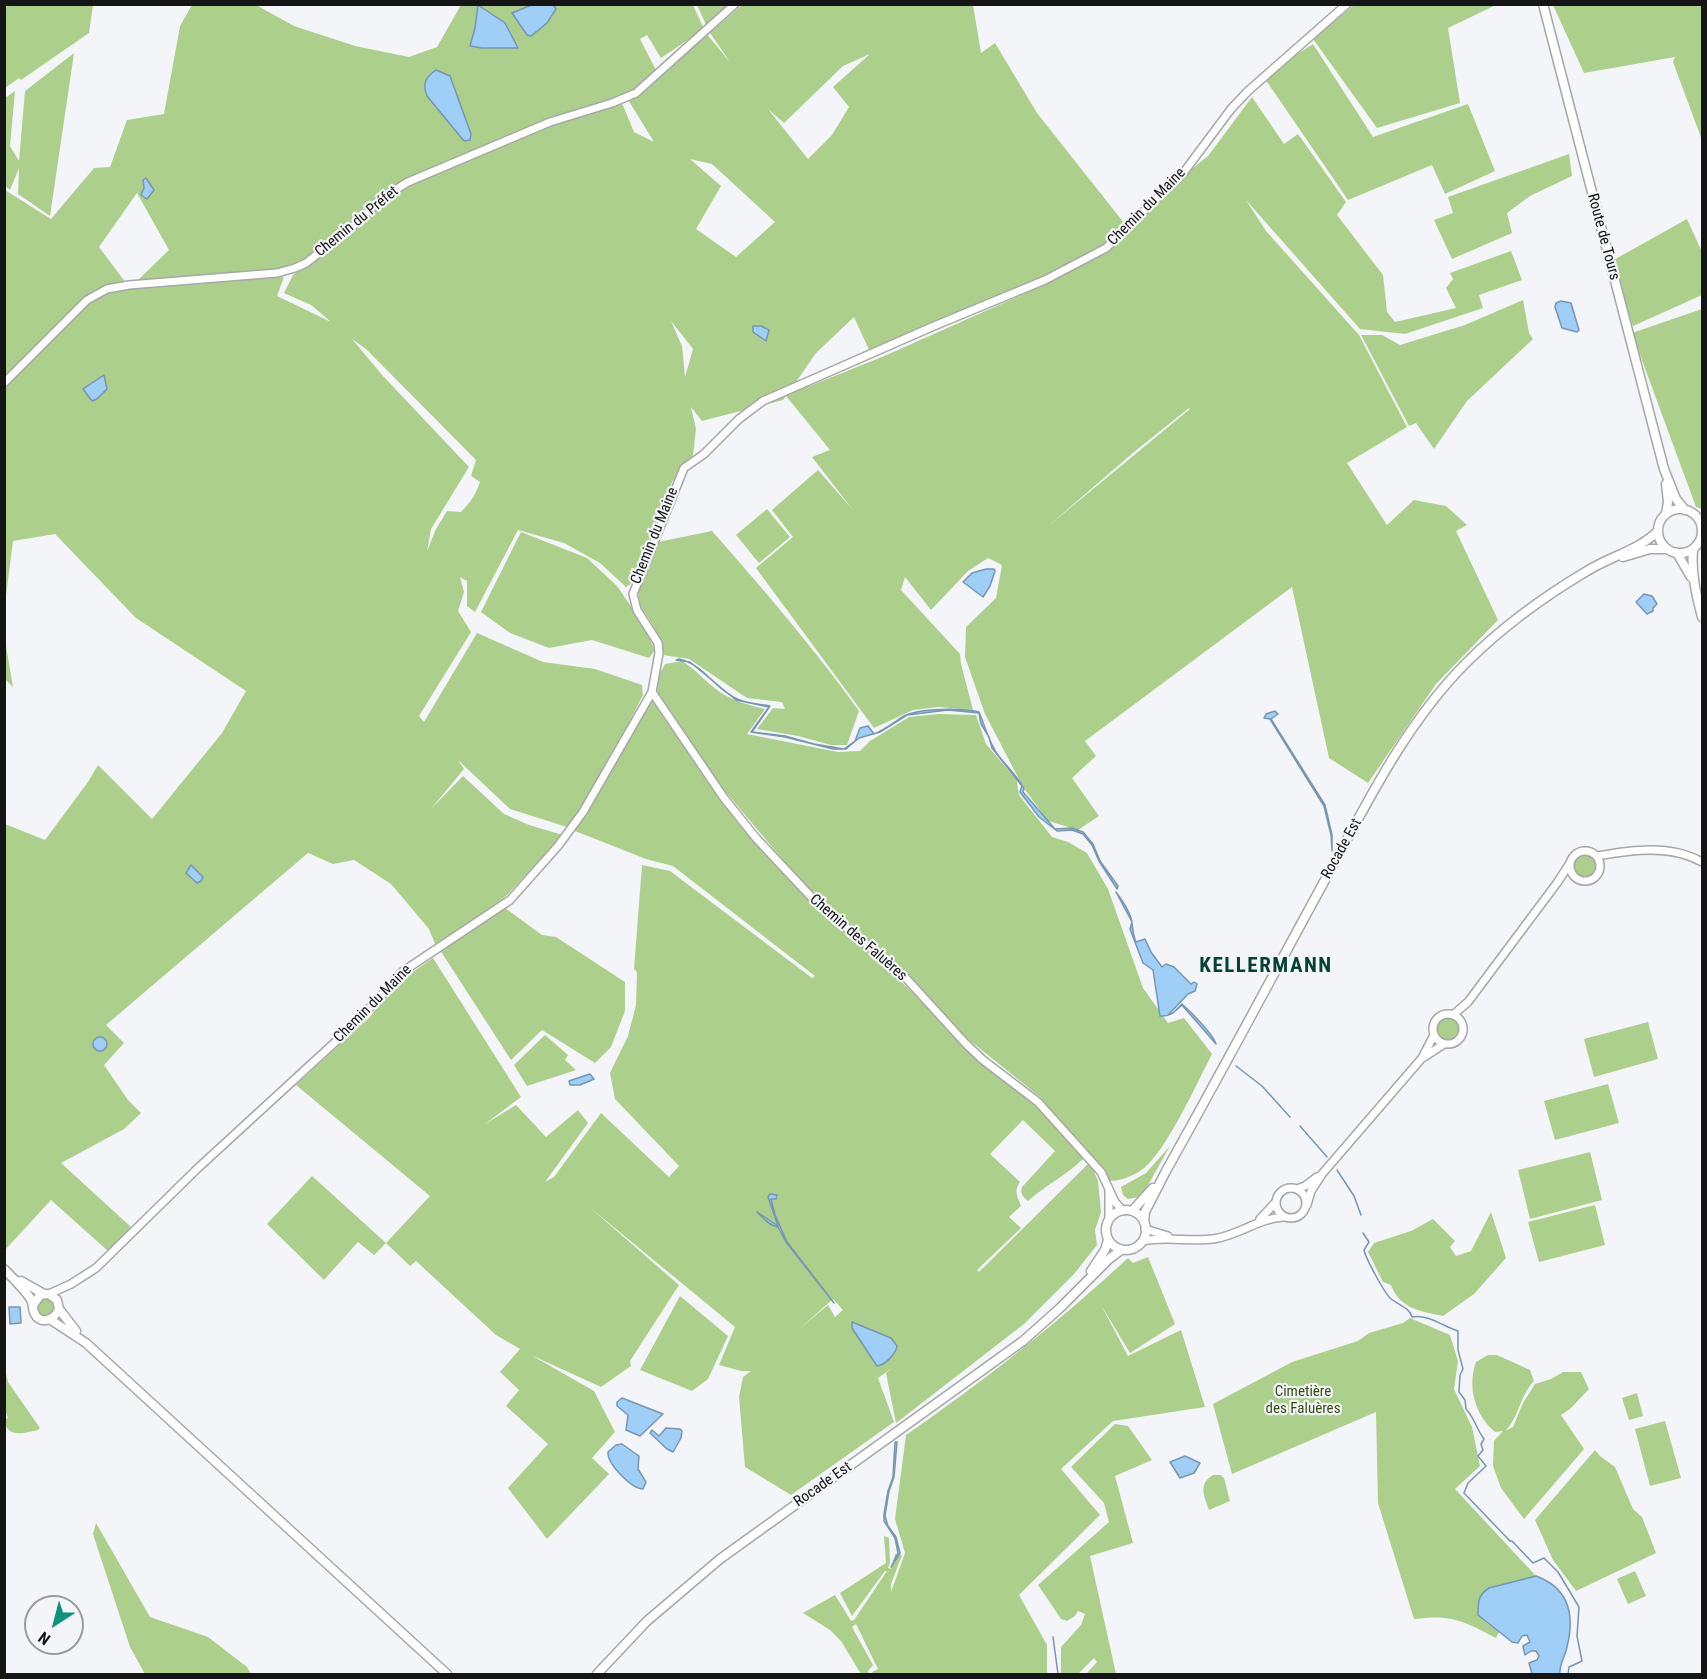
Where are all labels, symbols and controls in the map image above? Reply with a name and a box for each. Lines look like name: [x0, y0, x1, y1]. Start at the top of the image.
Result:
street label: Chemin du Maine: [1104, 164, 1190, 250]
street label: Chemin du Préfet: [312, 183, 402, 261]
street label: Route de Tours: [1583, 192, 1623, 282]
street label: Chemin du Maine: [627, 485, 683, 587]
street label: Rocade Est: [1318, 816, 1366, 882]
street label: Chemin des Faluères: [806, 891, 910, 985]
district label: KELLERMANN: [1199, 954, 1333, 980]
street label: Chemin du Maine: [330, 961, 416, 1047]
park label: Cimetière des Faluères: [1266, 1383, 1340, 1418]
street label: Rocade Est: [791, 1459, 855, 1511]
north arrow: [24, 1595, 84, 1655]
text: N: [35, 1628, 54, 1649]

